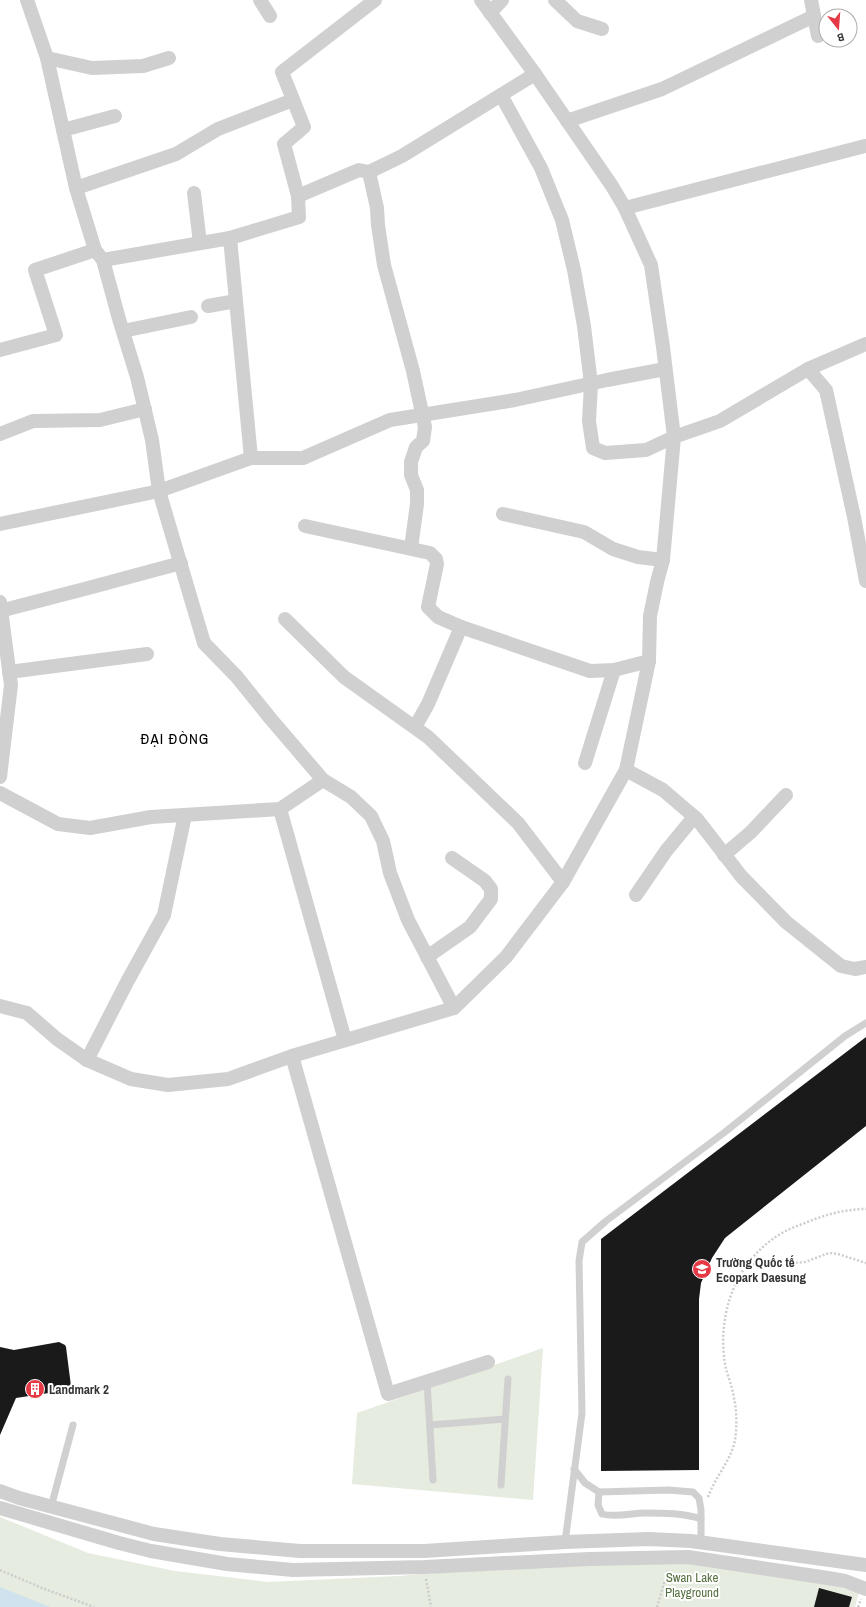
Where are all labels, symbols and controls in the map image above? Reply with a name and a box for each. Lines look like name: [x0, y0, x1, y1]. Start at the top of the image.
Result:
north arrow: [818, 8, 858, 48]
text: B: [835, 30, 846, 45]
district label: ĐẠI ĐÒNG: [141, 728, 209, 749]
place label: Trường Quốc tế Ecopark Daesung: [716, 1254, 807, 1286]
school or university icon: Trường Quốc tế Ecopark Daesung: [691, 1258, 713, 1280]
building icon: Landmark 2: [24, 1378, 46, 1400]
place label: Landmark 2: [49, 1381, 109, 1398]
park label: Swan Lake Playground: [665, 1569, 719, 1601]

